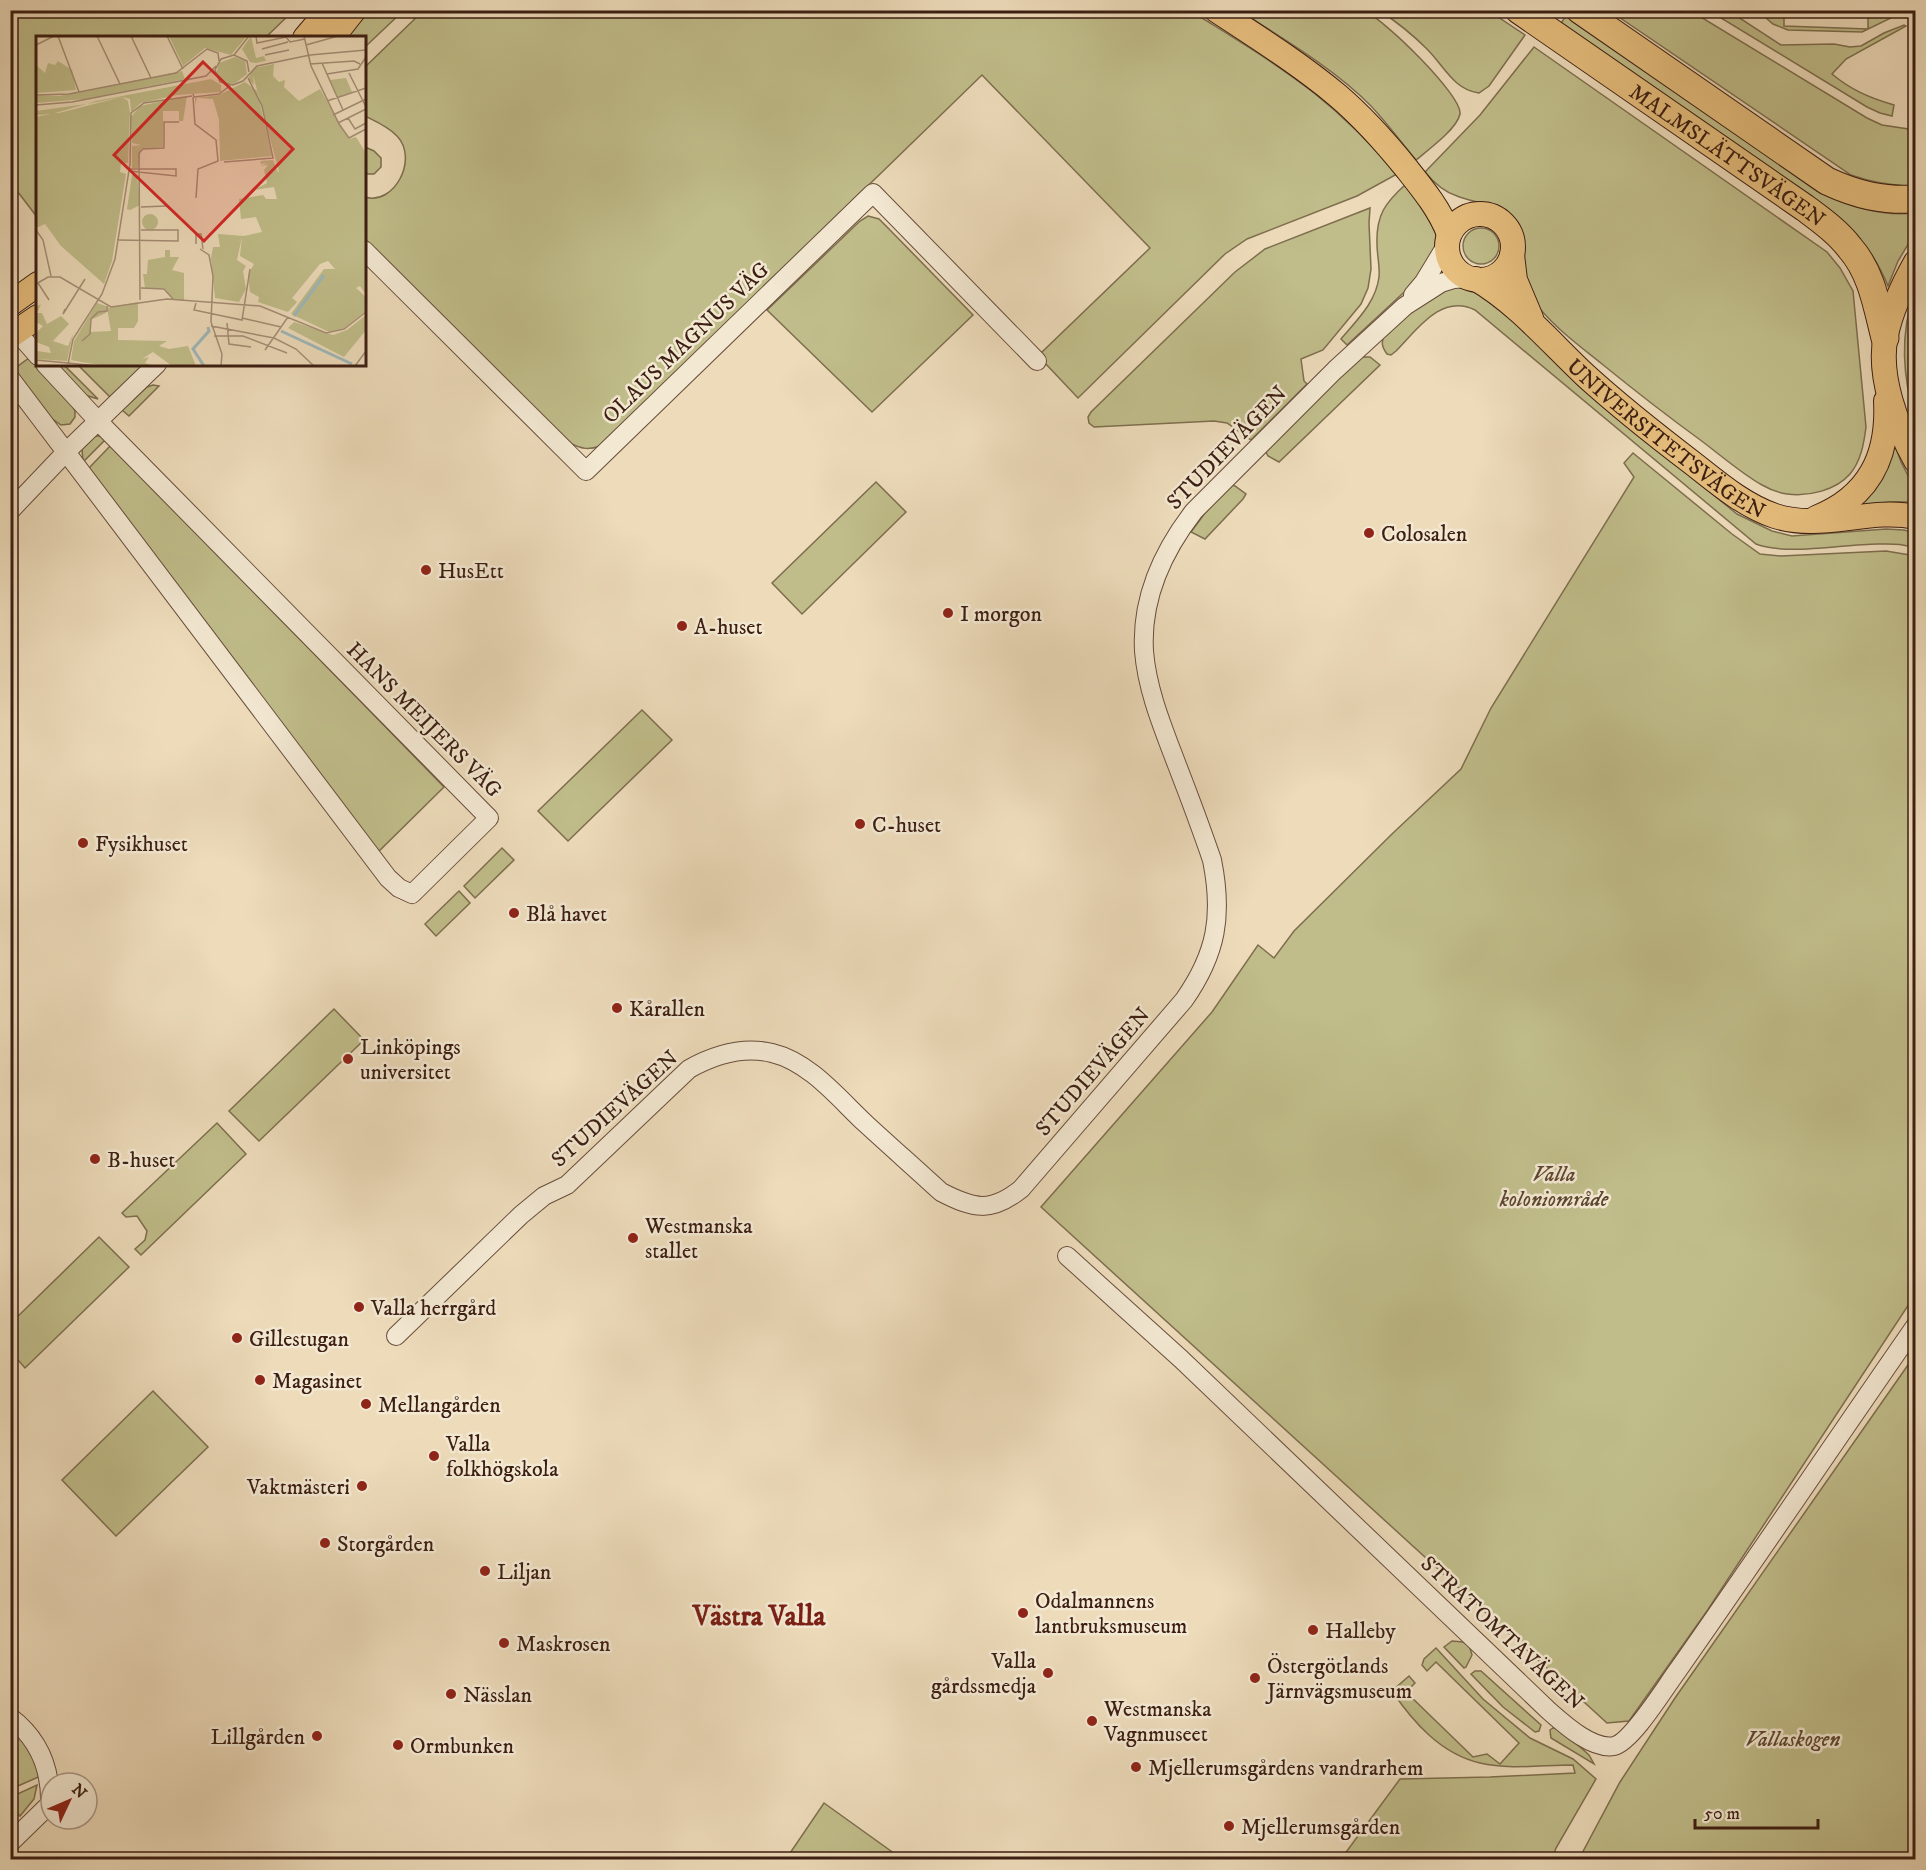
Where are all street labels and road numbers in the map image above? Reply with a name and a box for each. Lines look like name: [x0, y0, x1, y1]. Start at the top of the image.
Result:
street label: MALMSLÄTTSVÄGEN: [1624, 79, 1830, 233]
street label: OLAUS MAGNUS VÄG: [597, 256, 775, 430]
street label: UNIVERSITETSVÄGEN: [1561, 353, 1770, 525]
street label: STUDIEVÄGEN: [1161, 380, 1293, 516]
street label: HANS MEIJERS VÄG: [341, 637, 507, 803]
street label: STUDIEVÄGEN: [1030, 1002, 1156, 1142]
street label: STUDIEVÄGEN: [546, 1045, 684, 1173]
street label: STRATOMTAVÄGEN: [1415, 1550, 1589, 1716]

